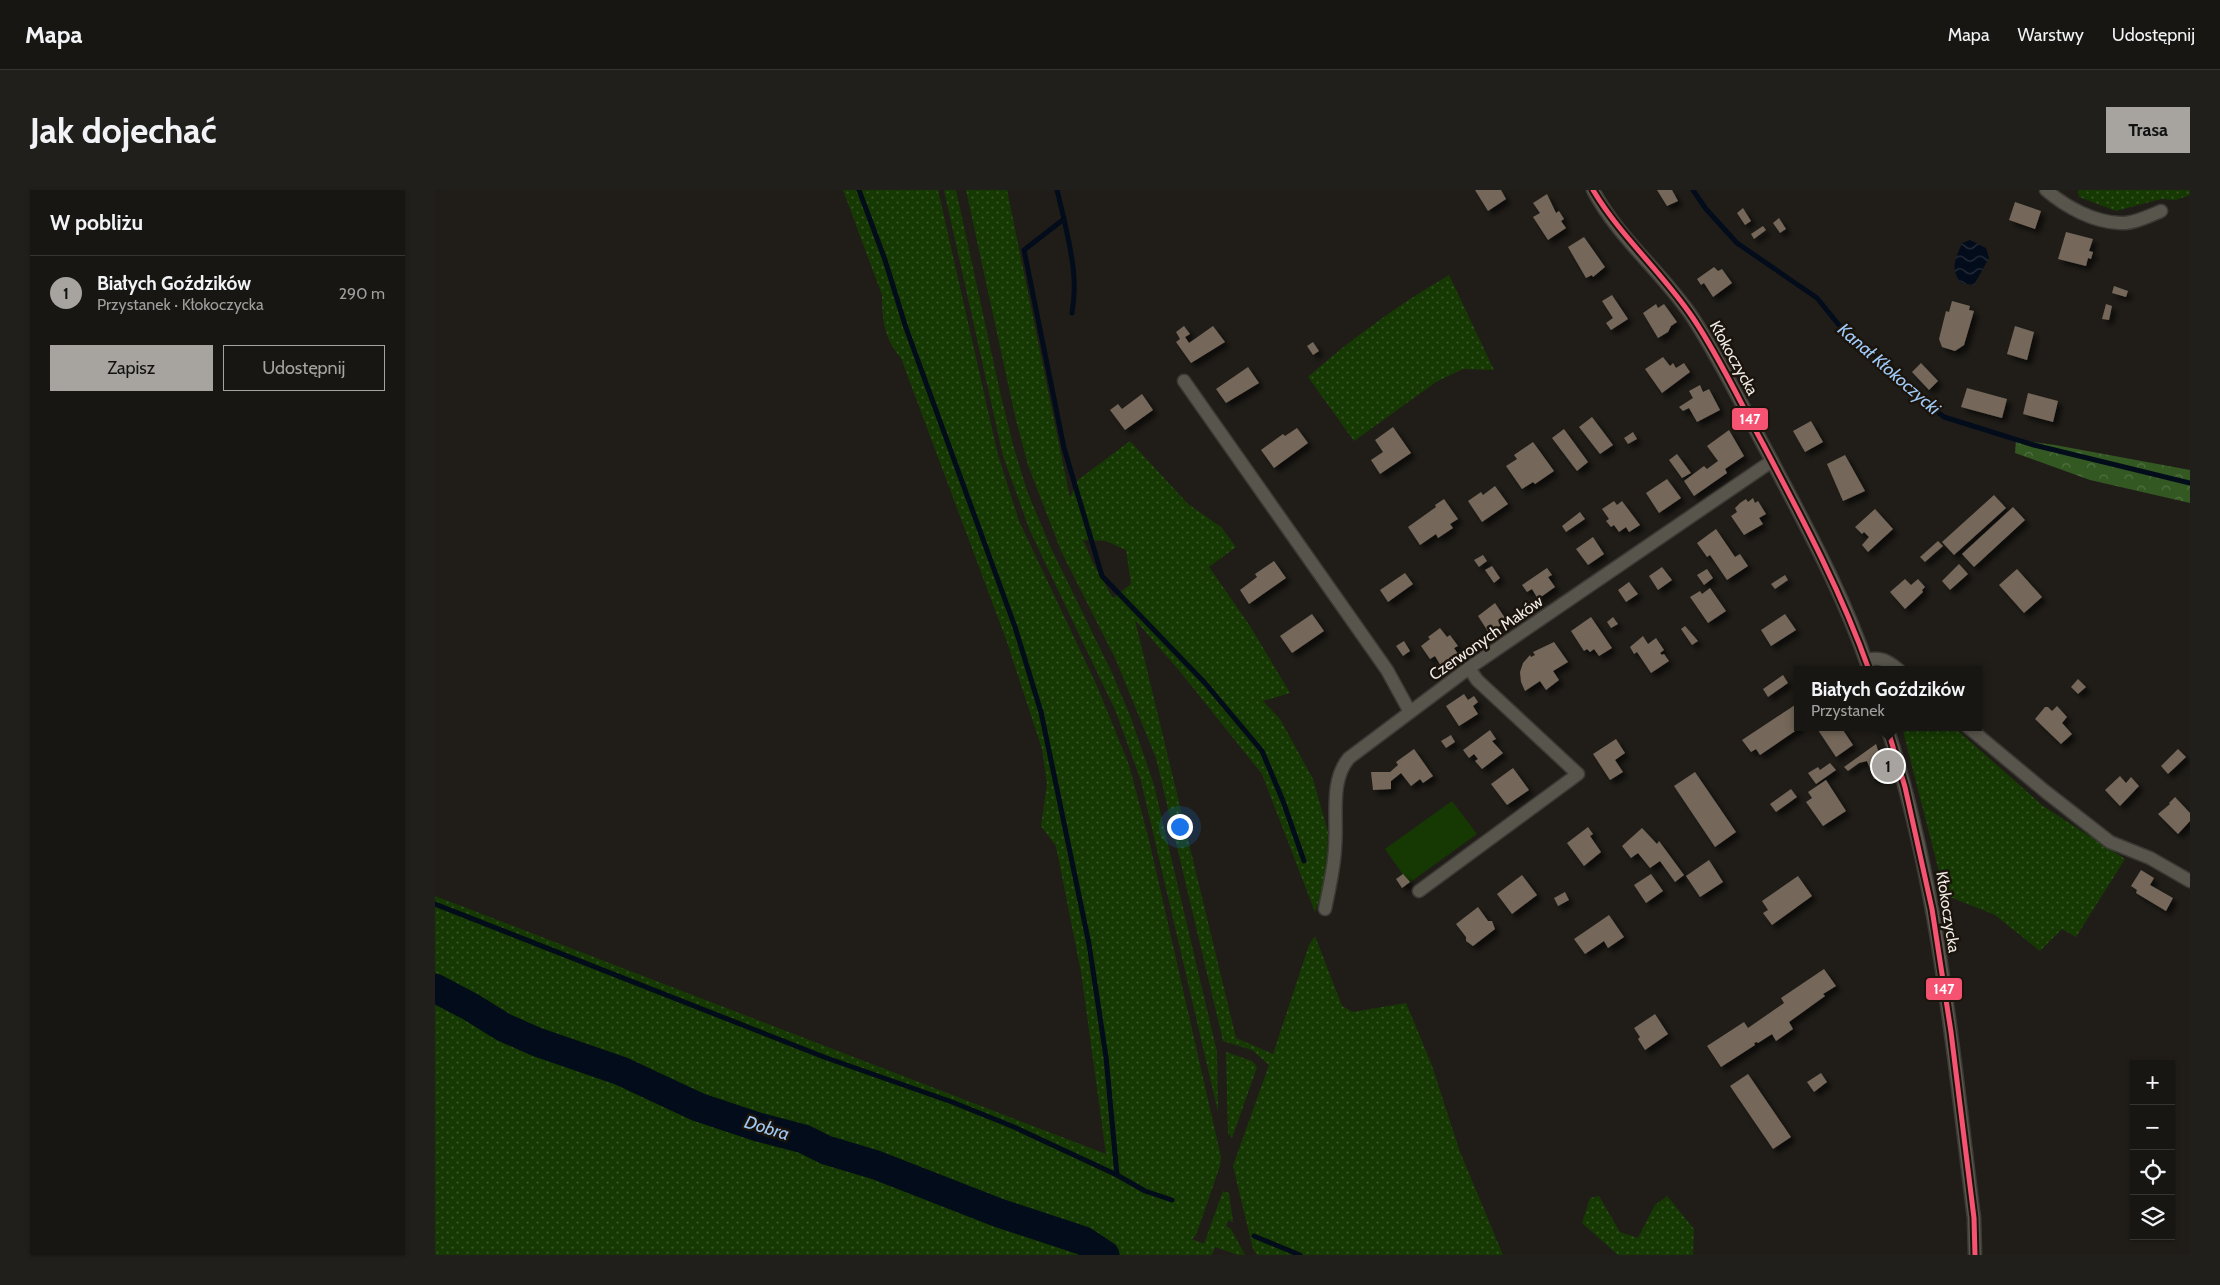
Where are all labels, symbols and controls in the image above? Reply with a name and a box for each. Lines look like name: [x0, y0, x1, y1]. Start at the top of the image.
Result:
text: Mapa: [25, 20, 82, 49]
text: Mapa: [1948, 24, 1990, 46]
text: Warstwy: [2018, 24, 2084, 46]
text: Udostępnij: [2112, 24, 2195, 46]
button: Trasa: [2106, 107, 2190, 153]
text: Jak dojechać: [30, 109, 217, 152]
text: W pobliżu: [50, 210, 143, 235]
text: Białych Goździków: [97, 272, 251, 295]
text: 1: [63, 284, 69, 303]
text: 290 m: [339, 284, 385, 303]
text: Przystanek · Kłokoczycka: [97, 295, 264, 314]
street label: Kłokoczycka: [1706, 318, 1762, 399]
water label: Kanał Kłokoczycki: [1833, 318, 1946, 420]
button: Zapisz: [50, 345, 213, 391]
button: Udostępnij: [223, 345, 385, 391]
line badge: 147: [1731, 407, 1769, 431]
text: 147: [1740, 410, 1761, 428]
street label: Czerwonych Maków: [1425, 591, 1547, 684]
popup: [1794, 666, 1982, 731]
text: Białych Goździków: [1811, 678, 1965, 701]
text: Przystanek: [1811, 701, 1885, 720]
pin: 1: [1872, 747, 1904, 785]
your location: [1167, 814, 1193, 840]
street label: Kłokoczycka: [1932, 870, 1964, 954]
line badge: 147: [1925, 977, 1963, 1001]
text: 147: [1934, 980, 1955, 998]
map controls: [2130, 1060, 2175, 1240]
button: +: [2130, 1060, 2175, 1105]
button: −: [2130, 1105, 2175, 1150]
water label: Dobra: [742, 1111, 792, 1145]
button: locate: [2130, 1150, 2175, 1195]
button: layers: [2130, 1195, 2175, 1240]

